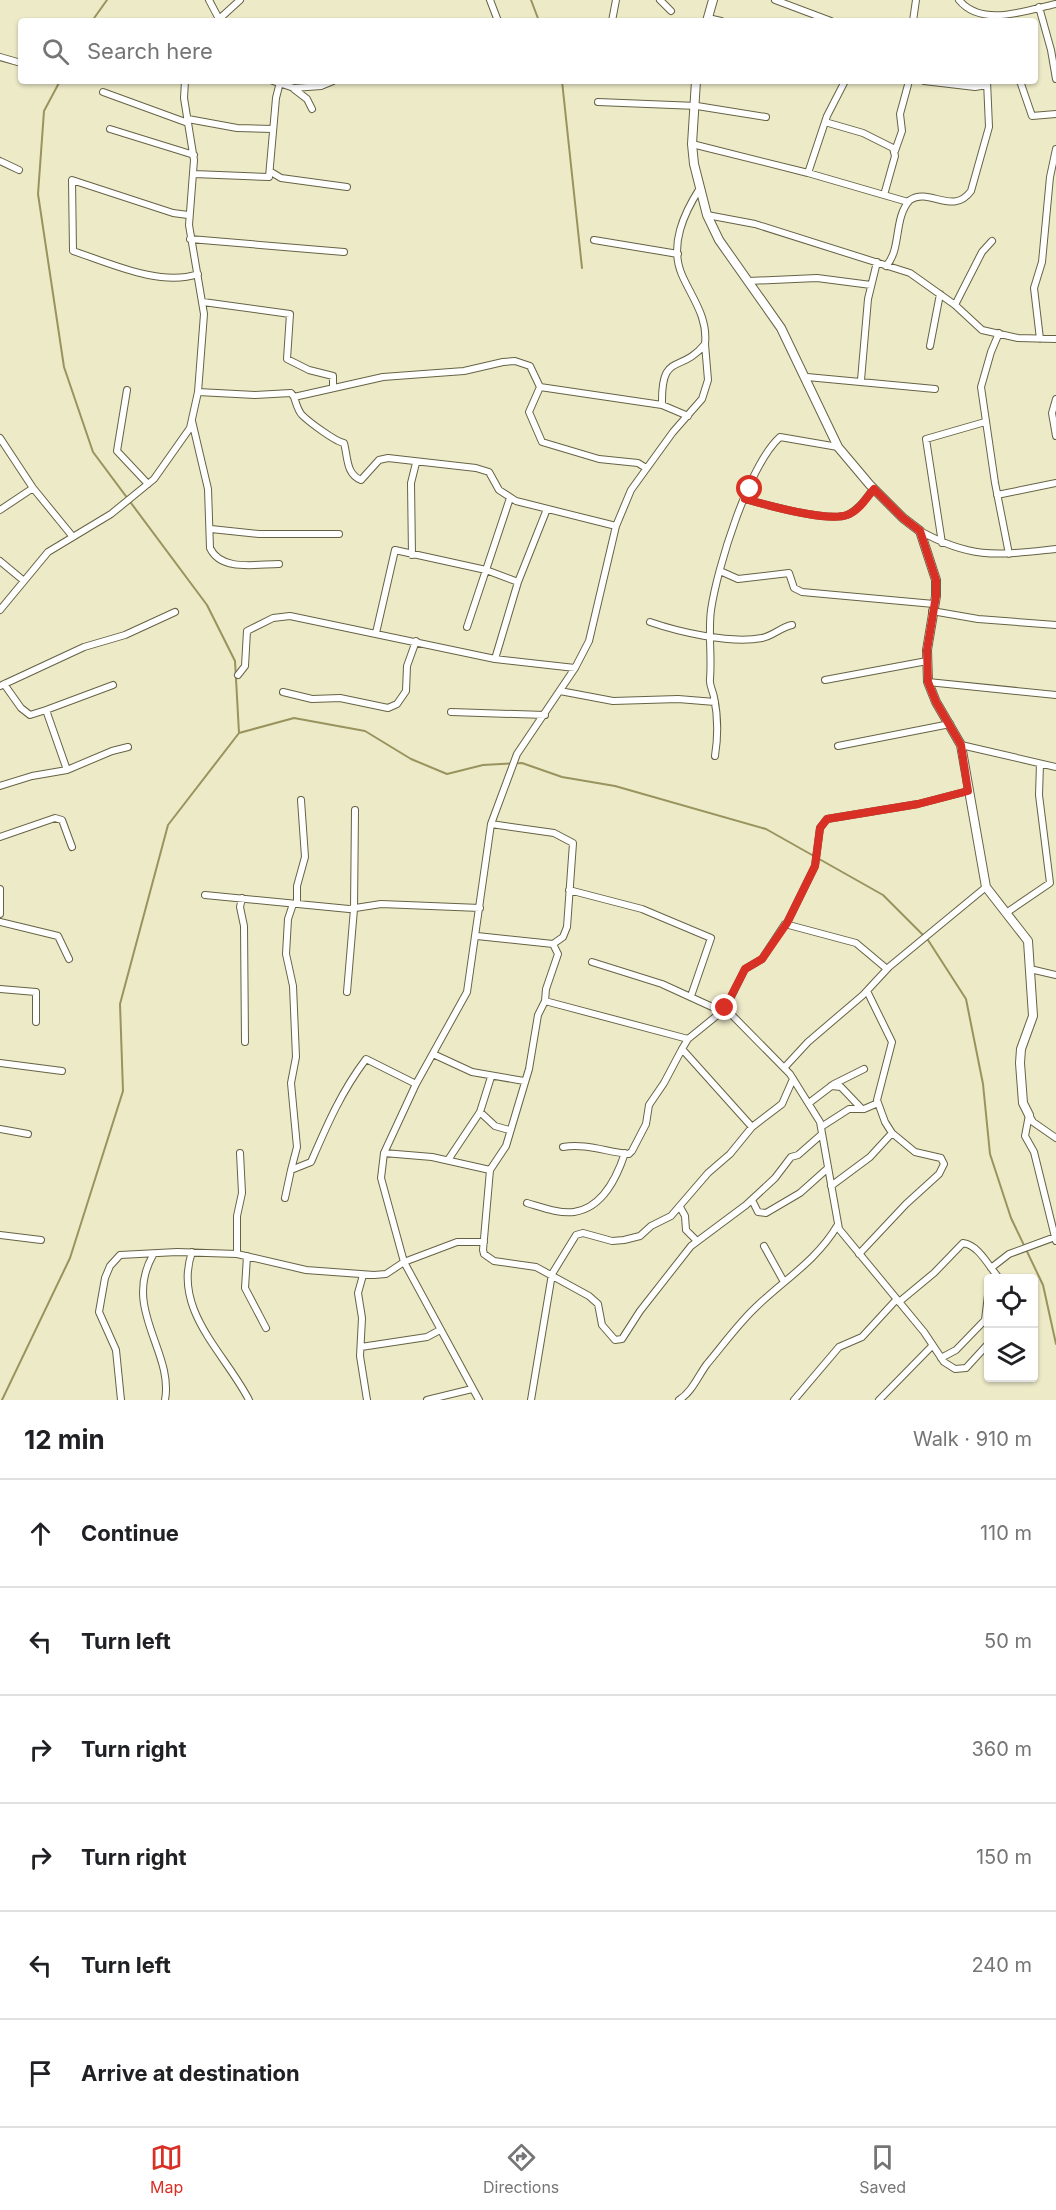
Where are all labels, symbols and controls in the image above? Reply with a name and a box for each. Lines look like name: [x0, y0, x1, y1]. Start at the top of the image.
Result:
search box: [18, 18, 1038, 84]
icon: search: [39, 35, 72, 68]
text: Search here: [87, 38, 213, 64]
route start: [736, 475, 762, 501]
route end: [711, 994, 737, 1020]
map controls: [984, 1274, 1038, 1382]
button: locate: [984, 1274, 1038, 1328]
button: layers: [984, 1328, 1038, 1382]
text: 12 min: [24, 1424, 105, 1455]
text: Walk · 910 m: [913, 1427, 1032, 1451]
icon: ahead: [24, 1517, 57, 1550]
text: Continue: [81, 1520, 179, 1546]
text: 110 m: [980, 1521, 1032, 1545]
icon: left: [24, 1625, 57, 1658]
text: Turn left: [81, 1628, 171, 1654]
text: 50 m: [984, 1629, 1032, 1653]
icon: right: [24, 1733, 57, 1766]
text: Turn right: [81, 1736, 187, 1762]
text: 360 m: [971, 1737, 1032, 1761]
icon: right: [24, 1841, 57, 1874]
text: Turn right: [81, 1844, 187, 1870]
text: 150 m: [976, 1845, 1032, 1869]
icon: left: [24, 1949, 57, 1982]
text: Turn left: [81, 1952, 171, 1978]
text: 240 m: [971, 1953, 1032, 1977]
icon: arrive: [24, 2057, 57, 2090]
text: Arrive at destination: [81, 2060, 300, 2086]
tab: Map: [150, 2141, 183, 2197]
tab: Directions: [483, 2141, 559, 2197]
tab: Saved: [859, 2141, 906, 2197]

